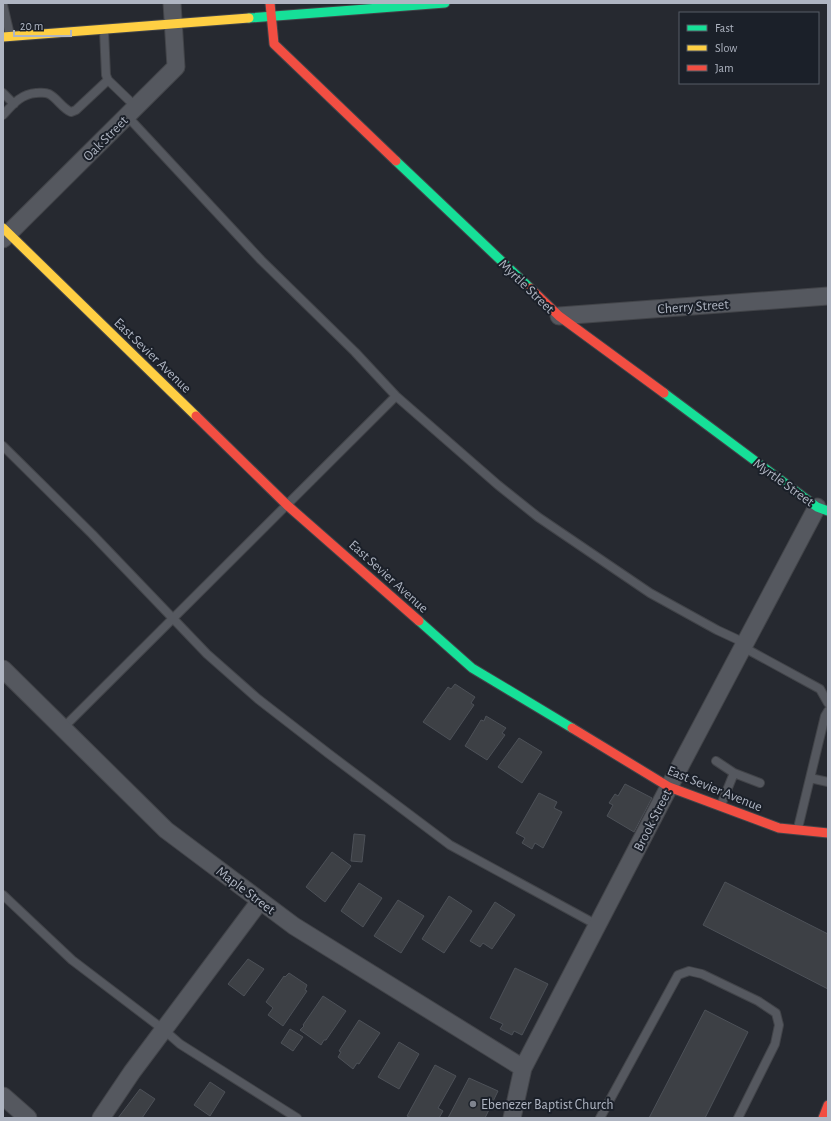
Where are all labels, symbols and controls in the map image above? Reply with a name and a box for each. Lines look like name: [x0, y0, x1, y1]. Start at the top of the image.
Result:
scale bar: [14, 12, 71, 38]
legend: [679, 12, 819, 84]
text: 20 m: [20, 20, 43, 32]
text: Fast: [715, 22, 734, 34]
text: Slow: [715, 42, 737, 54]
text: Jam: [715, 62, 734, 74]
street label: Oak Street: [81, 113, 131, 164]
street label: Myrtle Street: [496, 257, 557, 317]
street label: Cherry Street: [657, 297, 730, 316]
street label: East Sevier Avenue: [111, 316, 194, 396]
street label: Myrtle Street: [751, 456, 817, 510]
street label: East Sevier Avenue: [346, 538, 431, 616]
street label: East Sevier Avenue: [665, 764, 764, 814]
street label: Brook Street: [631, 787, 675, 854]
street label: Maple Street: [213, 864, 278, 918]
place label: Ebenezer Baptist Church: [481, 1098, 614, 1112]
marker: Ebenezer Baptist Church: [468, 1099, 478, 1109]

